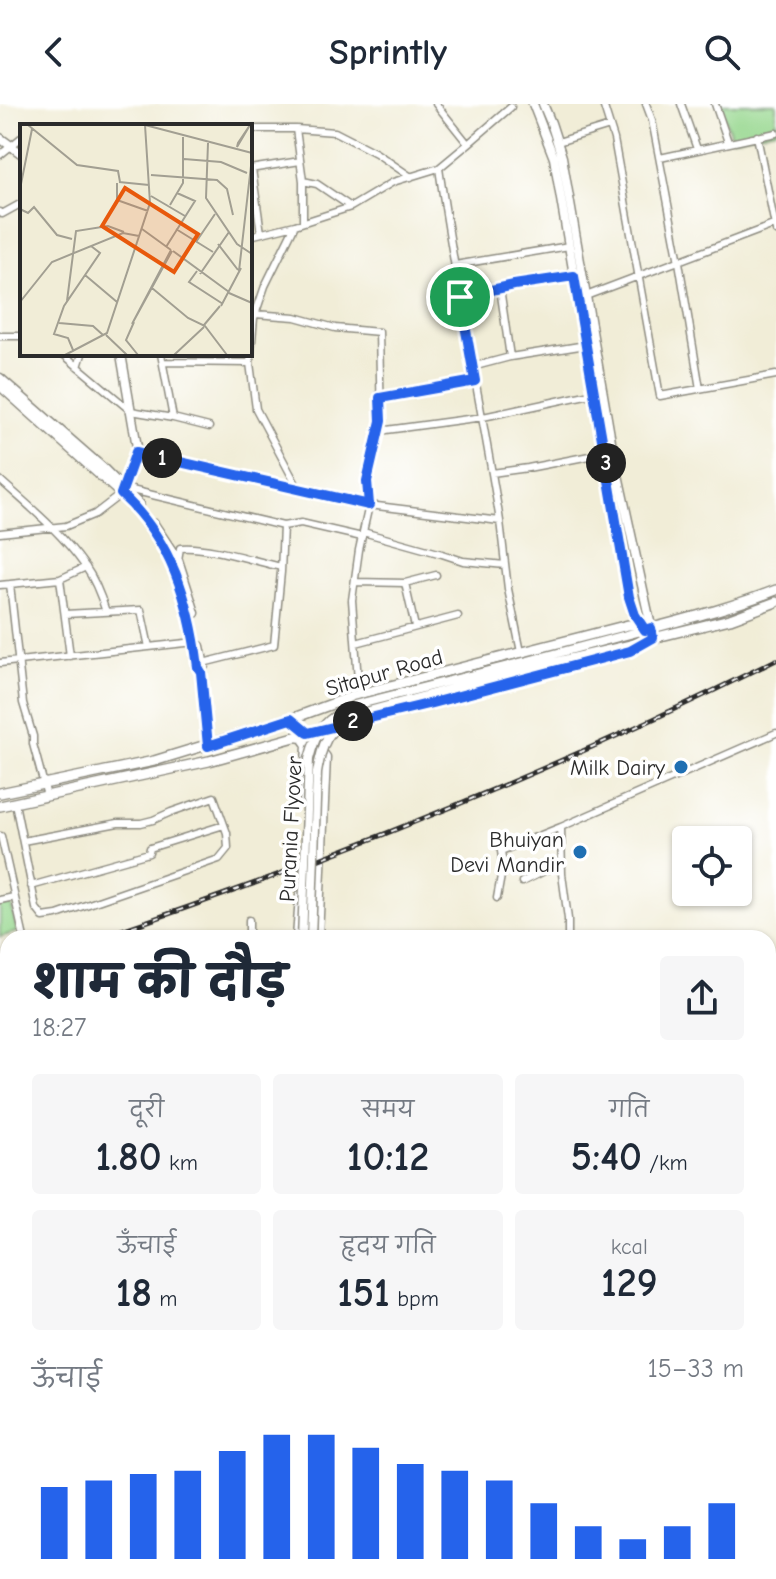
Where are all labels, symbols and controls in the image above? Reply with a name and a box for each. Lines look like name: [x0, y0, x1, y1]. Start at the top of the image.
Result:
icon: back: [32, 30, 76, 74]
icon: search: [700, 30, 744, 74]
text: Sprintly: [329, 32, 447, 73]
inset map: [20, 124, 252, 356]
pin: [426, 263, 494, 331]
icon: arrive: [438, 275, 482, 319]
pin: 1: [142, 438, 182, 478]
pin: 3: [586, 443, 626, 483]
text: 1: [158, 445, 166, 471]
text: 3: [601, 450, 611, 476]
street label: Sitapur Road: [323, 644, 446, 702]
pin: 2: [333, 701, 373, 741]
text: 2: [348, 708, 358, 734]
street label: Purania Flyover: [274, 755, 308, 903]
place label: Milk Dairy: [570, 755, 665, 781]
marker: Milk Dairy: [672, 758, 690, 776]
map controls: [672, 826, 752, 906]
button: locate: [672, 826, 752, 906]
place label: Bhuiyan Devi Mandir: [450, 827, 564, 878]
marker: Bhuiyan Devi Mandir: [571, 843, 589, 861]
button: share: [660, 956, 744, 1040]
text: शाम की दौड़: [32, 957, 287, 1008]
text: 18:27: [32, 1013, 86, 1043]
text: दूरी: [129, 1097, 164, 1123]
text: समय: [362, 1097, 414, 1123]
text: गति: [609, 1097, 649, 1123]
text: 1.80: [95, 1134, 162, 1180]
text: 10:12: [347, 1134, 429, 1180]
text: 5:40: [571, 1134, 642, 1180]
text: km: [162, 1150, 198, 1176]
text: /km: [642, 1150, 688, 1176]
text: ऊँचाई: [117, 1233, 176, 1259]
text: हृदय गति: [340, 1233, 436, 1259]
text: kcal: [611, 1234, 648, 1260]
text: 129: [601, 1260, 658, 1306]
text: 18: [116, 1270, 152, 1316]
text: 151: [337, 1270, 390, 1316]
text: m: [152, 1286, 178, 1312]
text: bpm: [390, 1286, 439, 1312]
text: 15–33 m: [648, 1354, 744, 1384]
text: ऊँचाई: [32, 1364, 102, 1394]

